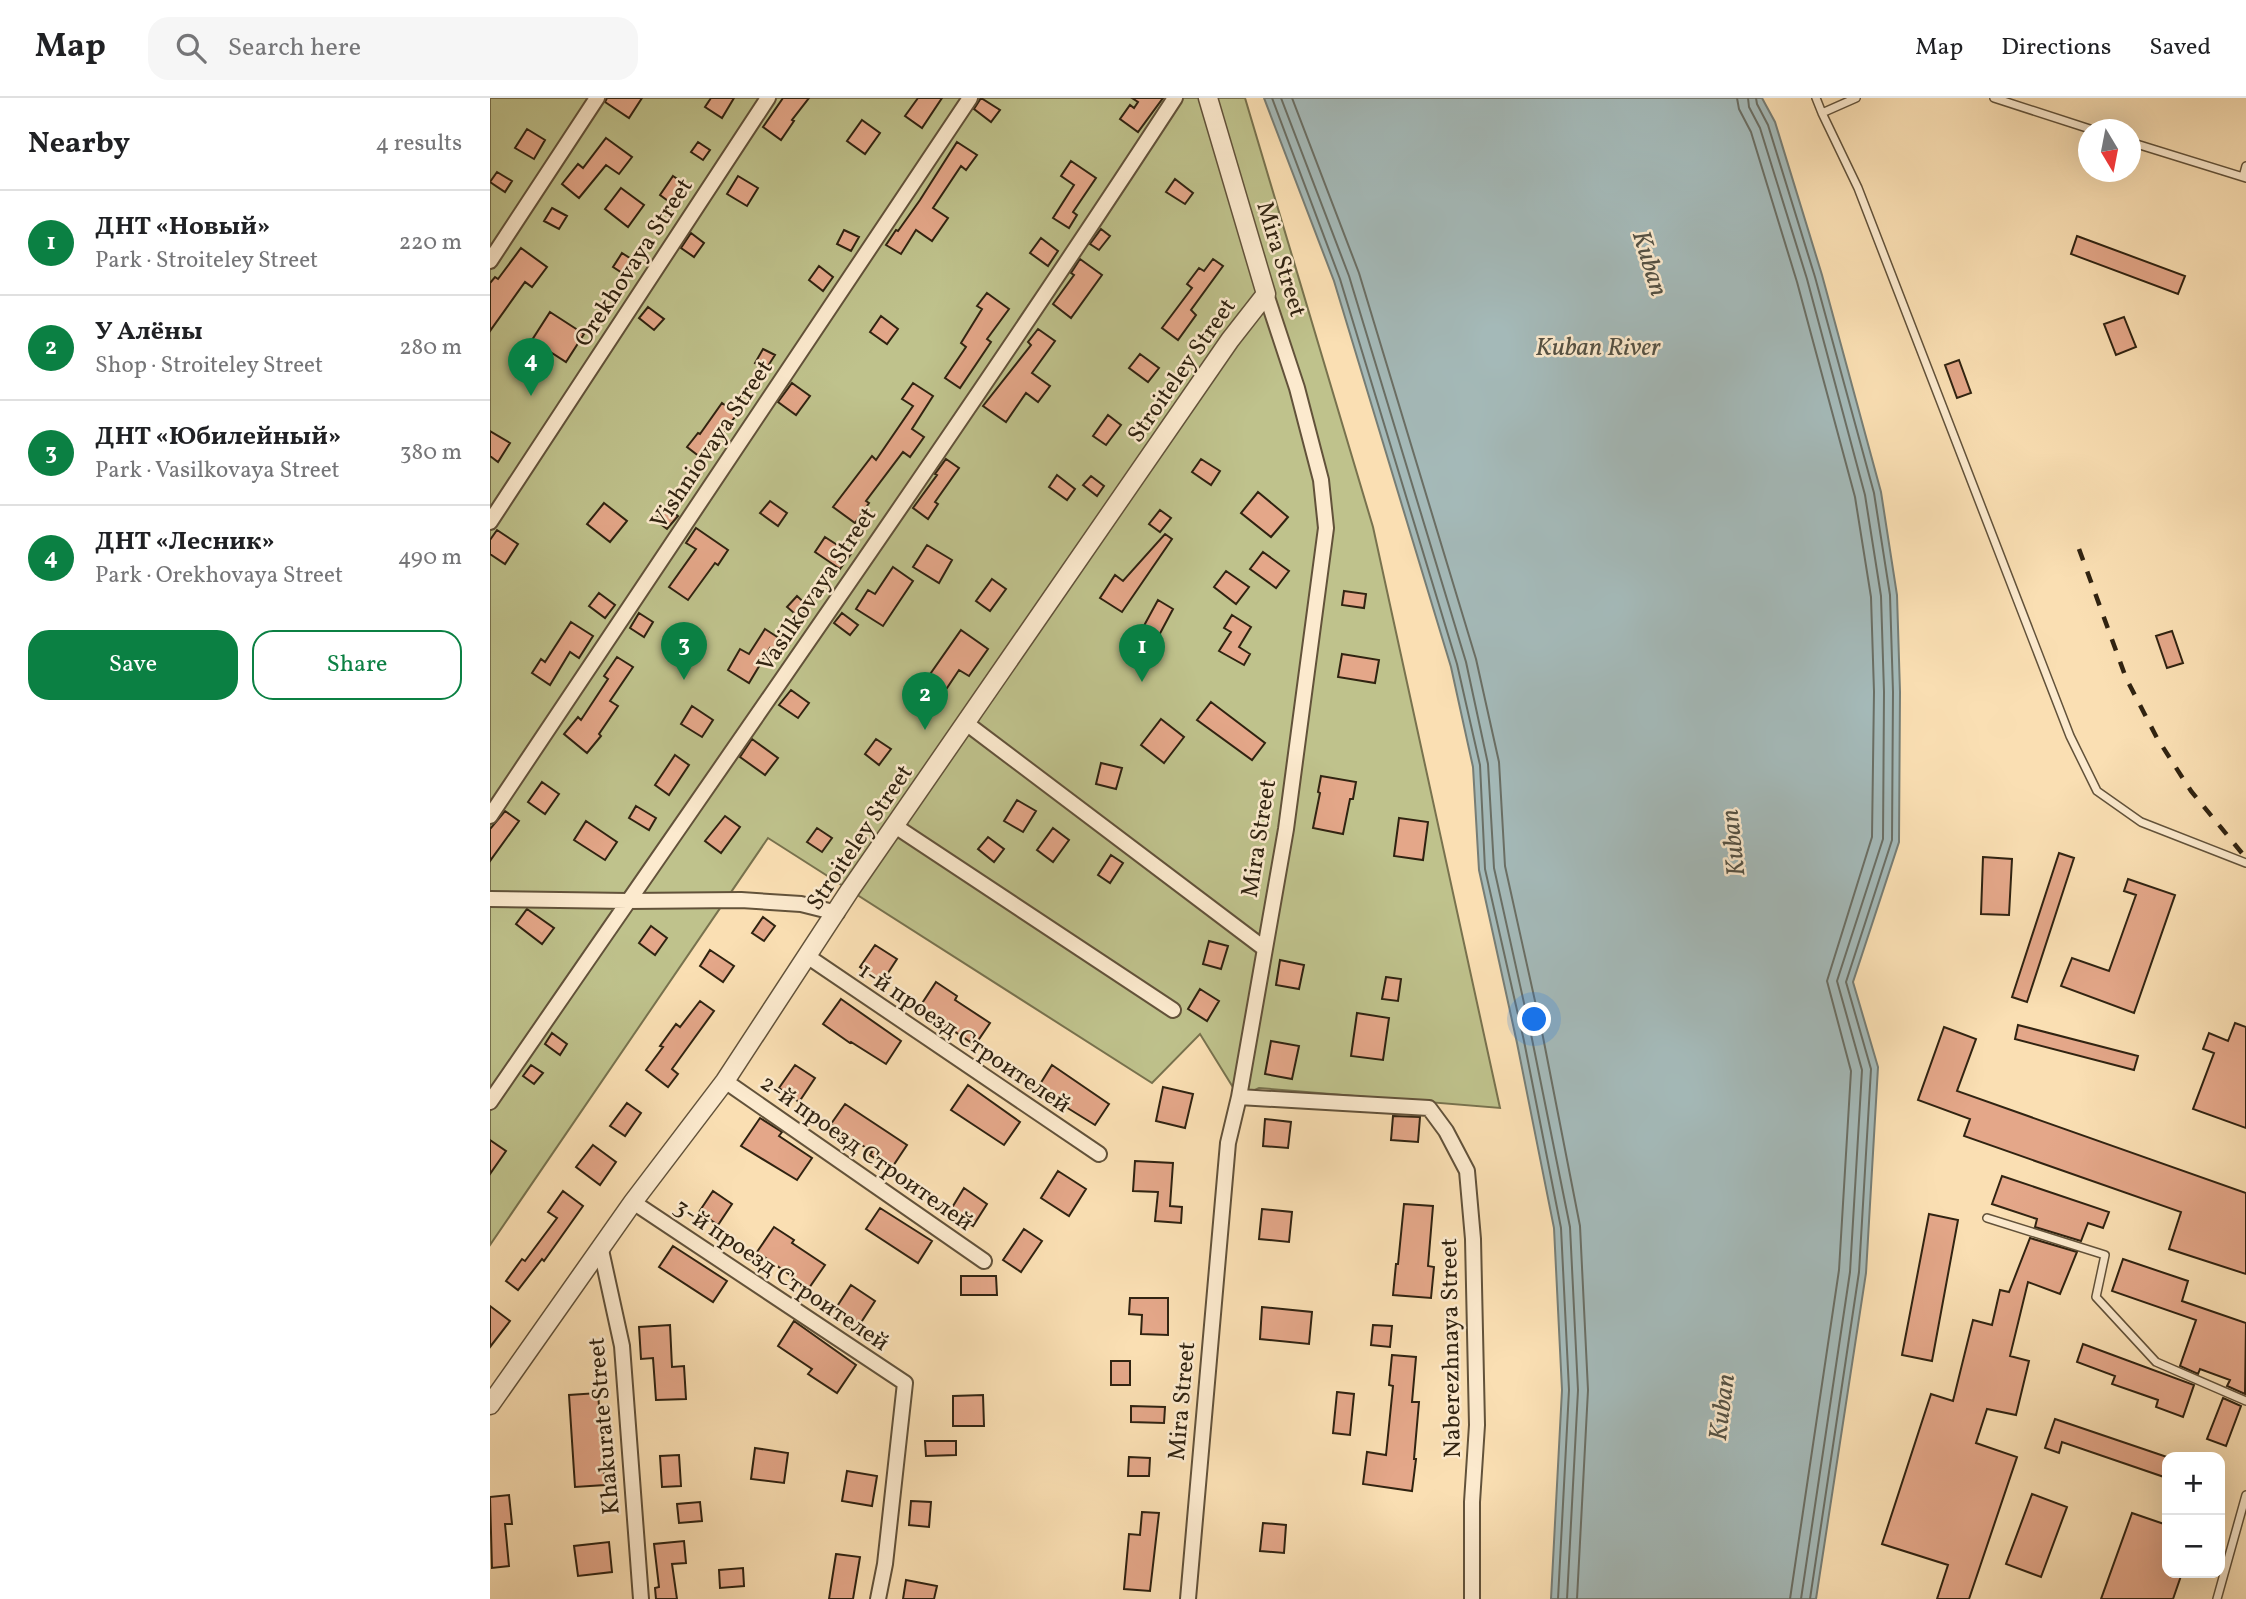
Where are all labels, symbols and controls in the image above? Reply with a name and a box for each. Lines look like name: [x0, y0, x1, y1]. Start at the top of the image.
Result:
search box: [148, 17, 638, 80]
text: Map: [35, 25, 106, 71]
icon: search: [172, 29, 210, 67]
text: Search here: [228, 30, 361, 66]
text: Map: [1915, 31, 1963, 65]
text: Directions: [2001, 31, 2111, 65]
text: Saved: [2149, 31, 2211, 65]
north arrow: [2078, 119, 2141, 182]
text: Nearby: [28, 123, 130, 165]
text: 4 results: [376, 128, 462, 160]
street label: Orekhovaya Street: [567, 172, 702, 354]
street label: Mira Street: [1246, 198, 1314, 322]
text: ДНТ «Новый»: [95, 209, 270, 245]
water label: Kuban: [1622, 226, 1676, 301]
text: 1: [46, 227, 56, 259]
text: 220 m: [399, 227, 462, 259]
text: Park · Stroiteley Street: [95, 245, 318, 277]
street label: Stroiteley Street: [1120, 292, 1245, 450]
text: У Алёны: [95, 314, 203, 350]
water label: Kuban River: [1535, 330, 1661, 366]
text: 2: [45, 332, 57, 364]
text: 280 m: [399, 332, 462, 364]
pin: 4: [508, 338, 554, 396]
text: Shop · Stroiteley Street: [95, 350, 323, 382]
street label: Vishniovaya Street: [643, 354, 782, 537]
text: ДНТ «Юбилейный»: [95, 419, 341, 455]
text: 3: [45, 437, 57, 469]
text: 380 m: [400, 437, 462, 469]
text: Park · Vasilkovaya Street: [95, 455, 340, 487]
street label: Vasilkovaya Street: [750, 501, 886, 680]
text: ДНТ «Лесник»: [95, 524, 275, 560]
text: 4: [44, 542, 58, 574]
text: 490 m: [398, 542, 462, 574]
text: Park · Orekhovaya Street: [95, 560, 343, 592]
pin: 3: [661, 622, 707, 680]
pin: 1: [1119, 624, 1165, 682]
button: Save: [28, 630, 238, 700]
button: Share: [252, 630, 462, 700]
pin: 2: [902, 672, 948, 730]
street label: Stroiteley Street: [799, 758, 922, 918]
street label: Mira Street: [1234, 777, 1286, 900]
water label: Kuban: [1713, 808, 1755, 878]
street label: 1-й проезд Строителей: [851, 955, 1077, 1122]
your location: [1517, 1002, 1551, 1036]
street label: 2-й проезд Строителей: [752, 1067, 979, 1240]
street label: 3-й проезд Строителей: [667, 1191, 895, 1360]
street label: Naberezhnaya Street: [1433, 1238, 1471, 1458]
street label: Khakurate Street: [580, 1336, 630, 1516]
street label: Mira Street: [1161, 1340, 1205, 1462]
water label: Kuban: [1701, 1372, 1745, 1443]
map controls: [2162, 1452, 2225, 1578]
button: +: [2162, 1452, 2225, 1515]
button: −: [2162, 1515, 2225, 1578]

